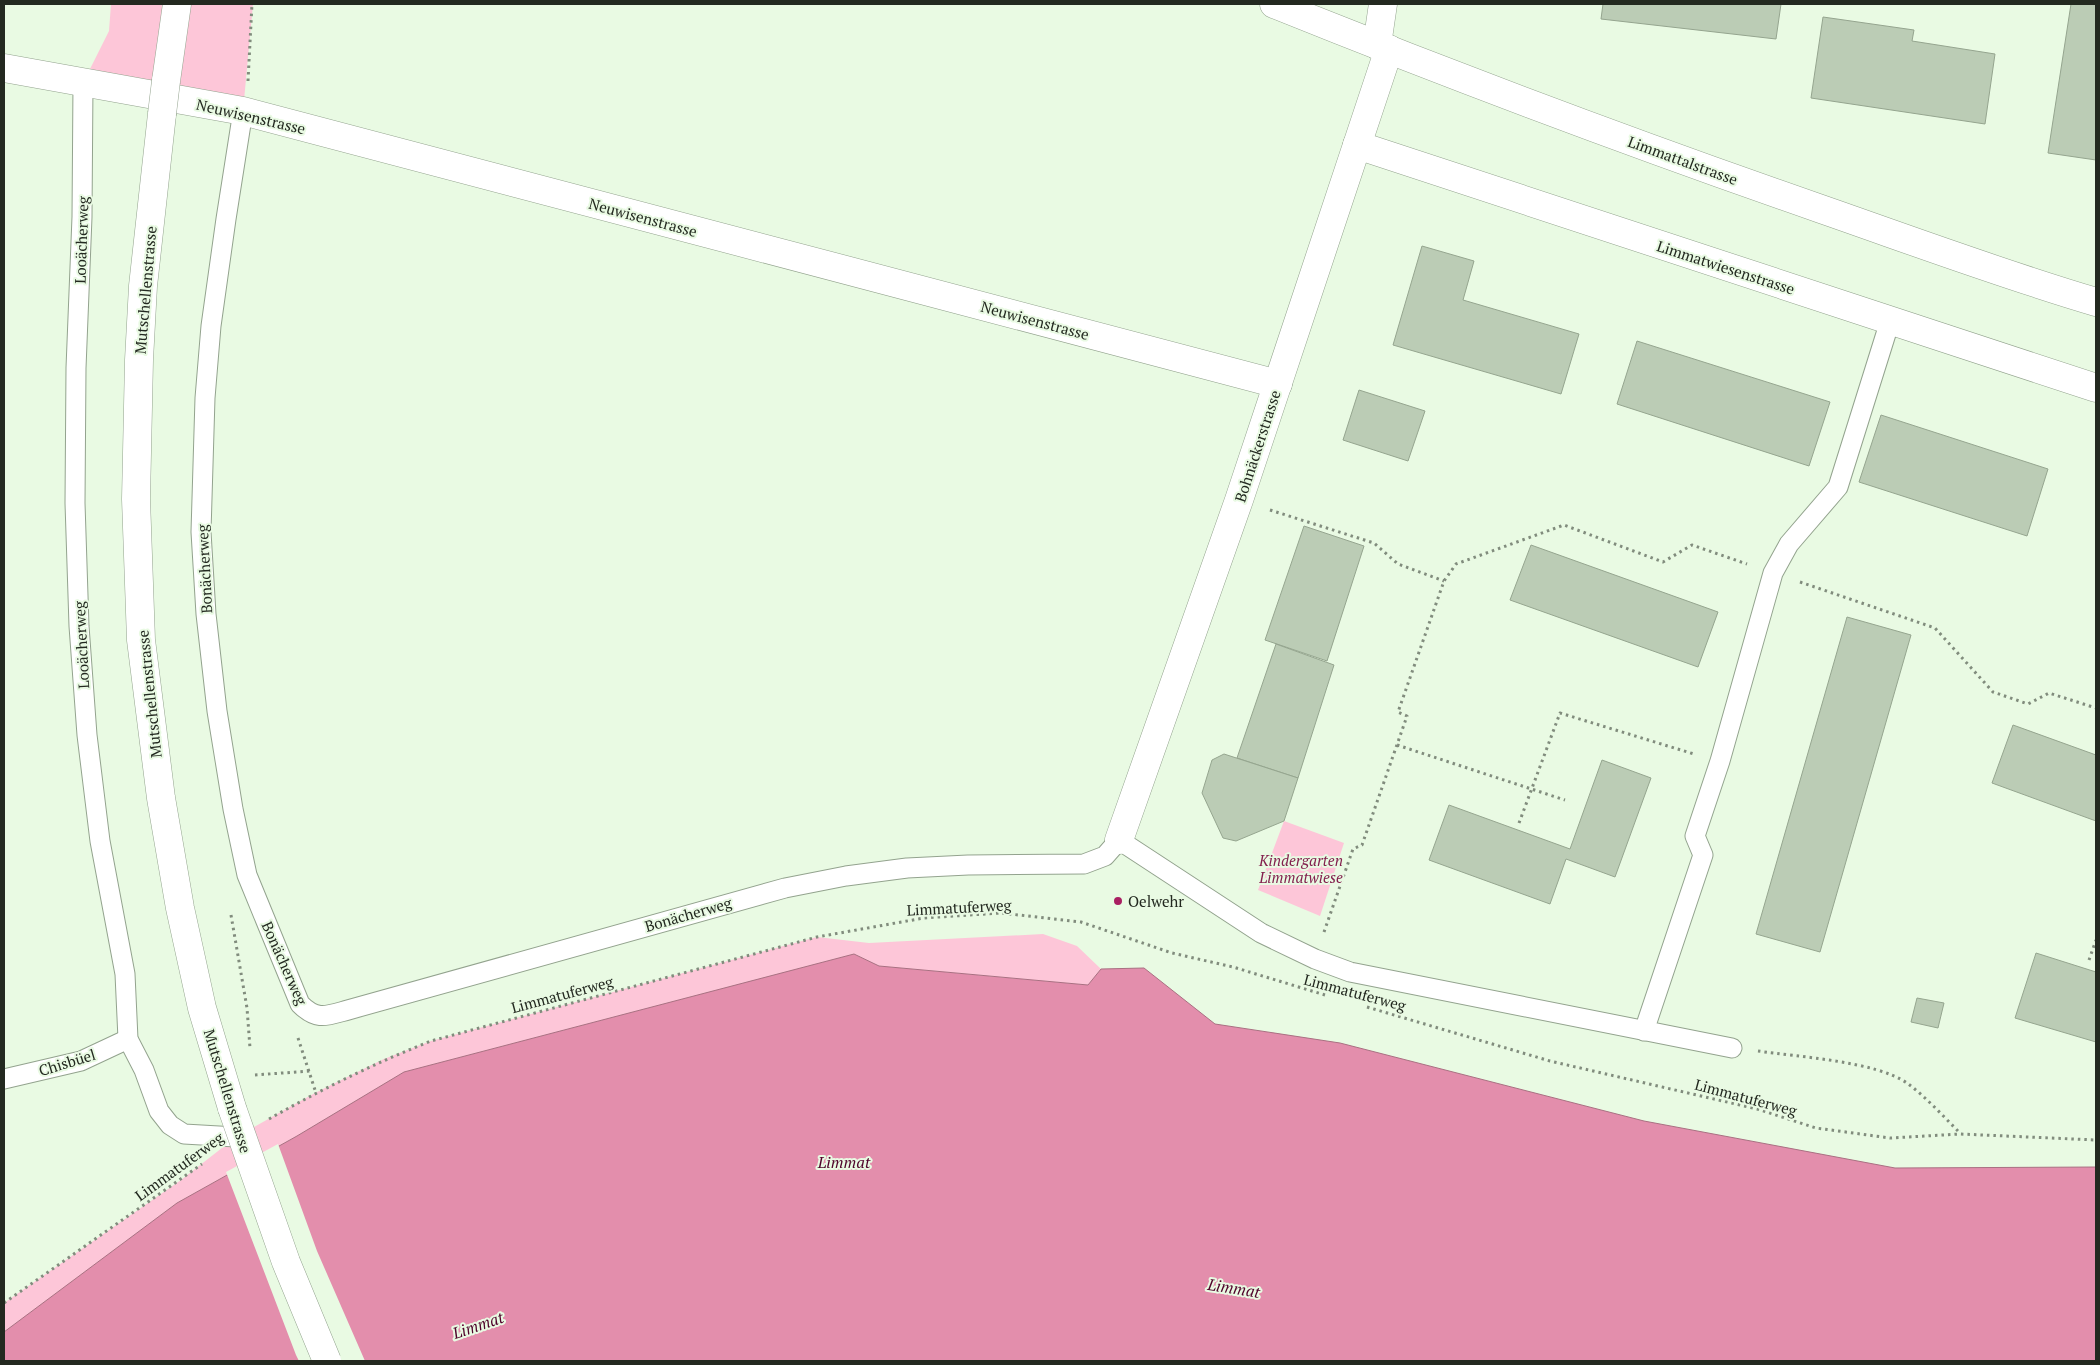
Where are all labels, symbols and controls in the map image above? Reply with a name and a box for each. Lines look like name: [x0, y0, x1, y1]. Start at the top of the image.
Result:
street label: Neuwisenstrasse: [194, 94, 308, 138]
street label: Limmattalstrasse: [1625, 131, 1741, 189]
street label: Neuwisenstrasse: [587, 193, 699, 241]
street label: Looächerweg: [69, 195, 93, 284]
street label: Mutschellenstrasse: [129, 225, 161, 355]
street label: Limmatwiesenstrasse: [1655, 235, 1797, 299]
street label: Neuwisenstrasse: [979, 296, 1091, 344]
street label: Bohnäckerstrasse: [1229, 387, 1285, 505]
street label: Bonächerweg: [192, 523, 216, 614]
street label: Looächerweg: [69, 600, 93, 689]
street label: Mutschellenstrasse: [132, 629, 166, 759]
park label: Kindergarten Limmatwiese: [1258, 850, 1343, 887]
place label: Oelwehr: [1128, 891, 1184, 911]
street label: Bonächerweg: [642, 892, 735, 936]
street label: Limmatuferweg: [906, 894, 1013, 920]
marker: Oelwehr: [1112, 895, 1124, 907]
street label: Bonächerweg: [258, 918, 313, 1009]
street label: Limmatuferweg: [1302, 969, 1409, 1016]
street label: Limmatuferweg: [509, 970, 616, 1017]
street label: Mutschellenstrasse: [200, 1027, 256, 1155]
street label: Chisbüel: [36, 1044, 98, 1080]
street label: Limmatuferweg: [1693, 1074, 1800, 1121]
street label: Limmatuferweg: [131, 1126, 228, 1205]
water label: Limmat: [817, 1151, 871, 1173]
water label: Limmat: [1205, 1273, 1262, 1303]
water label: Limmat: [449, 1306, 507, 1344]

